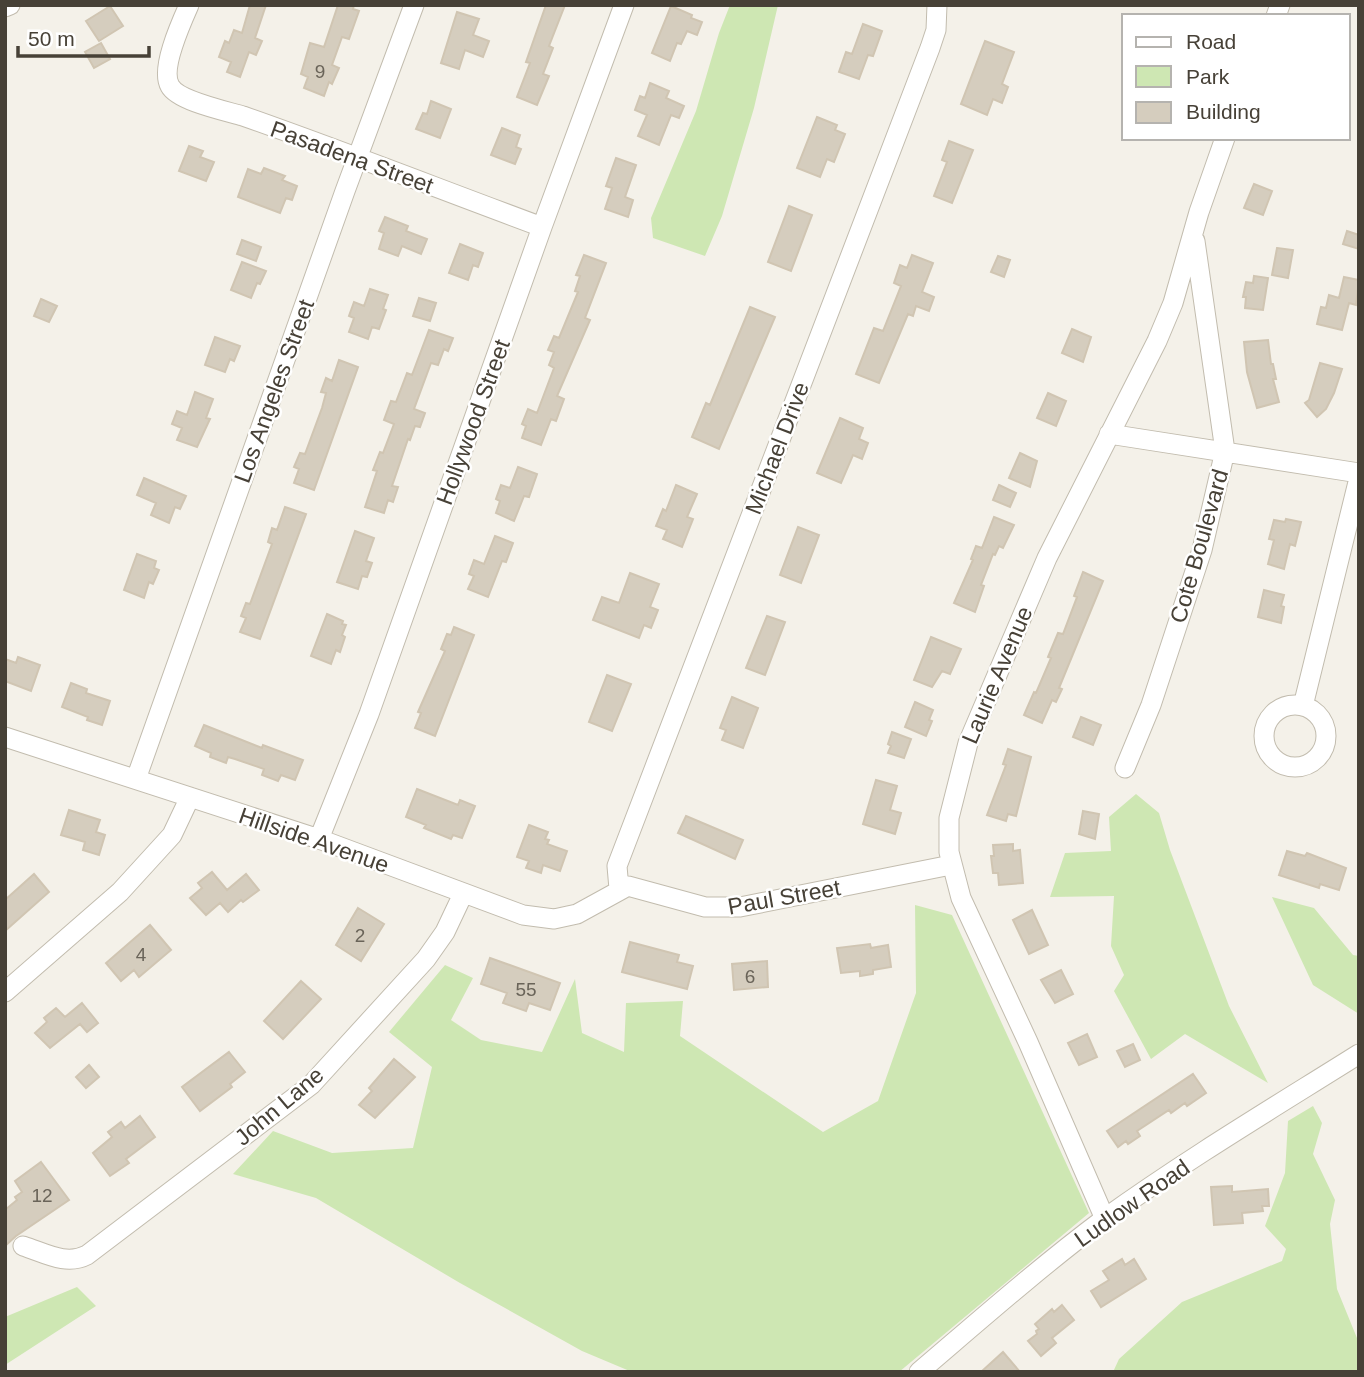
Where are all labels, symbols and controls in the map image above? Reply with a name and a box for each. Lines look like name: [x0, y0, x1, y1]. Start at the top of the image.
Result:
scale bar: [18, 14, 149, 58]
legend: [1122, 14, 1350, 140]
text: 50 m: [28, 27, 75, 50]
text: Road: [1186, 30, 1236, 53]
house number: 9: [315, 61, 325, 82]
text: Park: [1186, 65, 1230, 88]
text: Building: [1186, 100, 1261, 123]
street label: Pasadena Street: [267, 115, 438, 199]
street label: Los Angeles Street: [229, 295, 319, 486]
street label: Hollywood Street: [431, 335, 515, 508]
street label: Michael Drive: [740, 378, 814, 518]
street label: Cote Boulevard: [1165, 466, 1233, 626]
street label: Laurie Avenue: [956, 602, 1038, 748]
street label: Hillside Avenue: [236, 802, 392, 878]
street label: Paul Street: [726, 874, 843, 920]
house number: 2: [355, 925, 365, 946]
house number: 4: [136, 944, 147, 965]
house number: 6: [745, 966, 755, 987]
house number: 55: [515, 979, 537, 1000]
street label: John Lane: [229, 1062, 329, 1150]
street label: Ludlow Road: [1070, 1154, 1194, 1252]
house number: 12: [31, 1185, 53, 1206]

